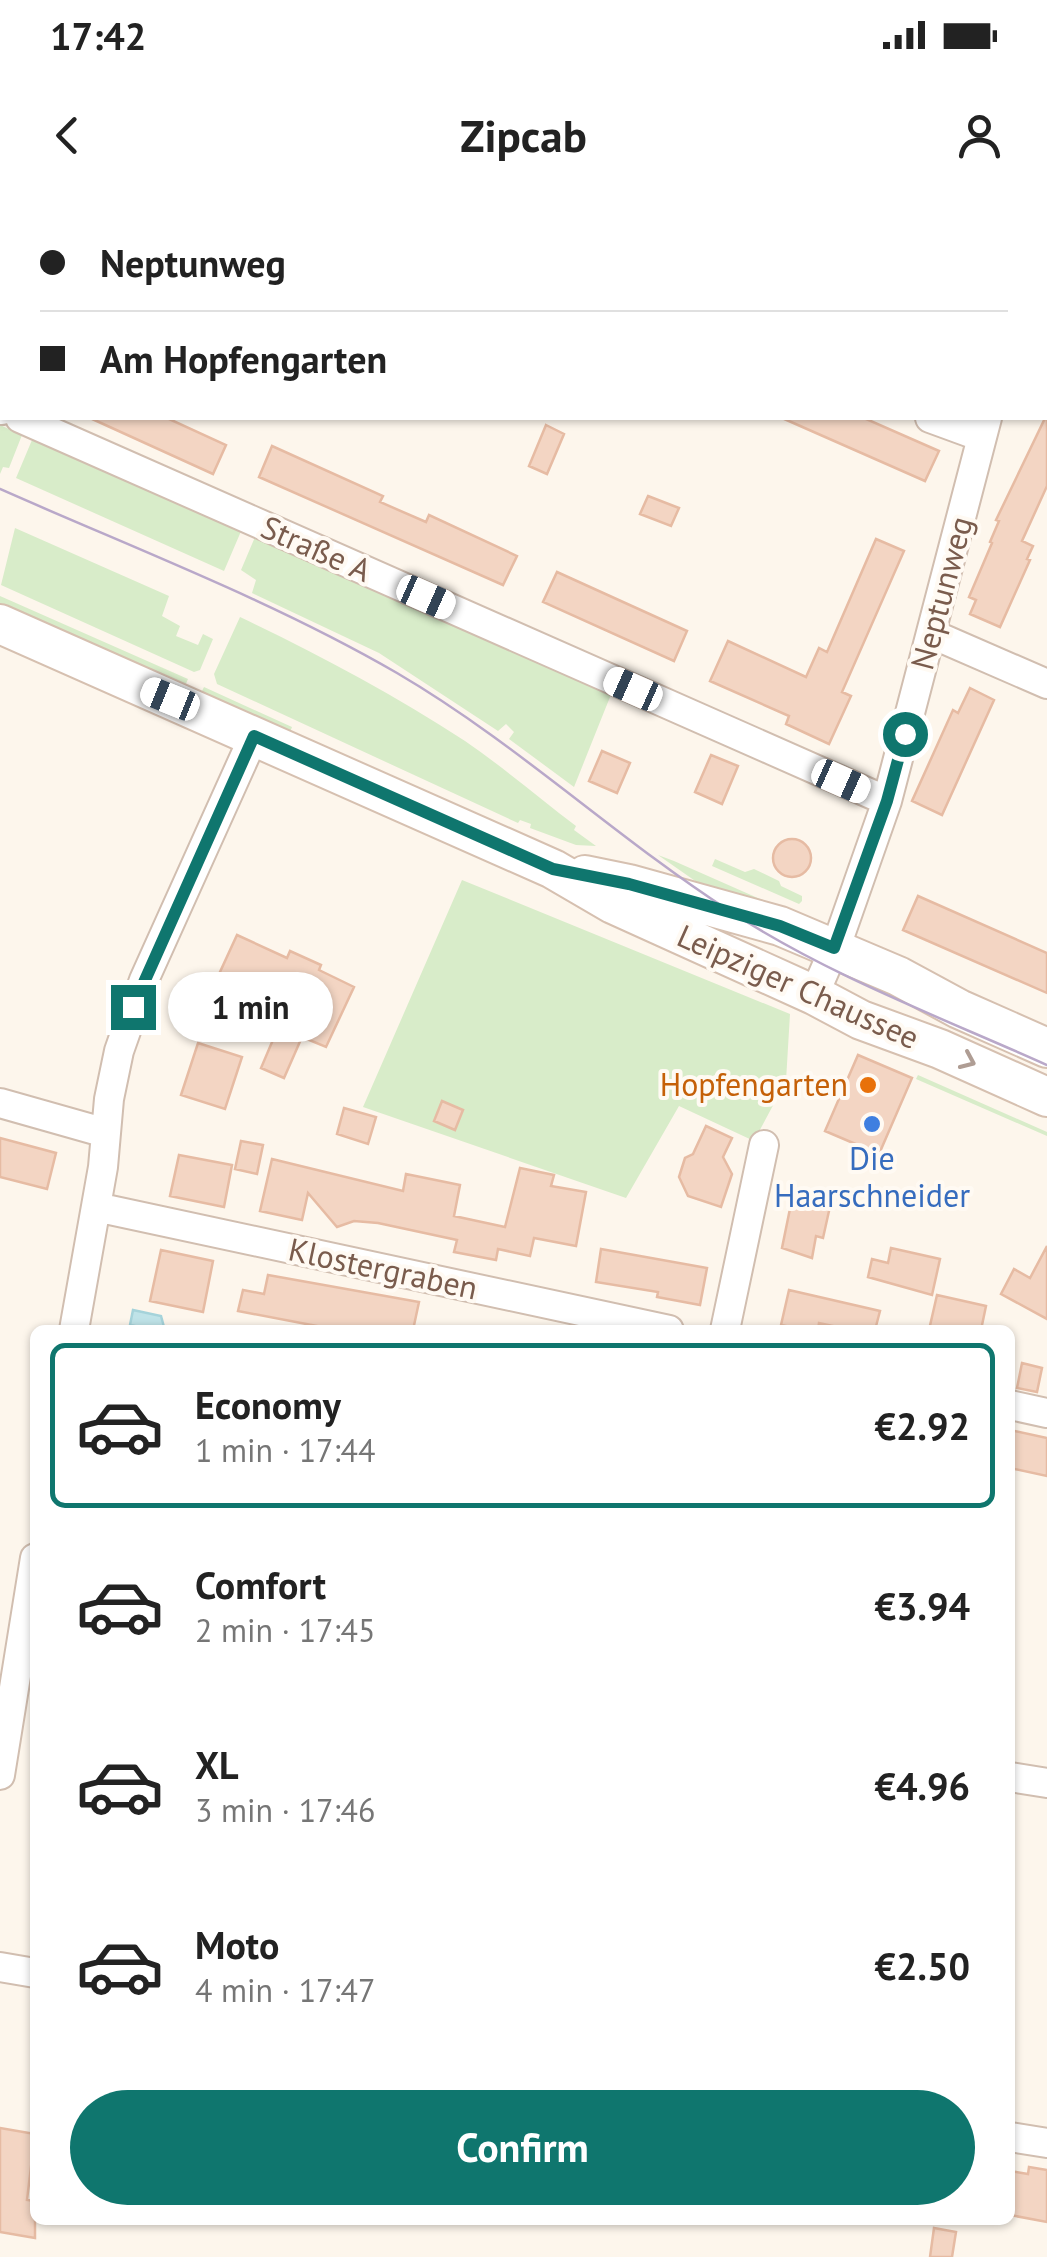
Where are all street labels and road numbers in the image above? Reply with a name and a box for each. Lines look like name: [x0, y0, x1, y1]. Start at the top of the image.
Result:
street label: Straße A: [255, 505, 378, 591]
street label: Neptunweg: [900, 511, 982, 674]
street label: Leipziger Chaussee: [671, 914, 926, 1058]
street label: Klostergraben: [285, 1228, 482, 1309]

